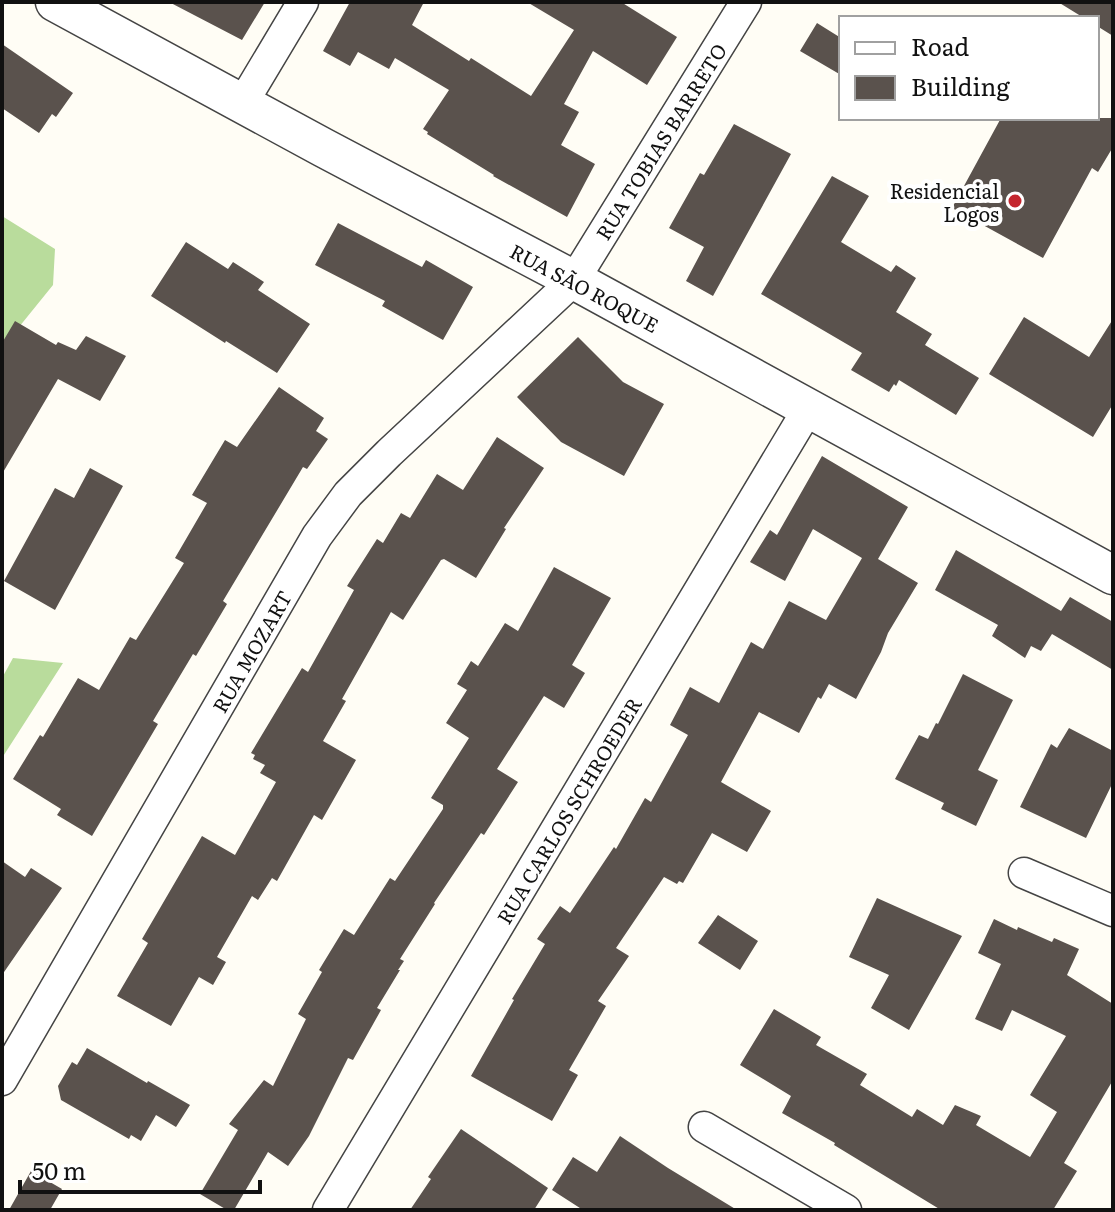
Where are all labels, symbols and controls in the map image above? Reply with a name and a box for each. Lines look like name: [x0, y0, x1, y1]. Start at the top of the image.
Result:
legend: [839, 16, 1099, 120]
text: Road: [911, 28, 970, 63]
street label: RUA TOBIAS BARRETO: [587, 37, 733, 245]
text: Building: [911, 68, 1010, 103]
place label: Residencial Logos: [890, 175, 999, 228]
marker: Residencial Logos: [1006, 192, 1024, 210]
street label: RUA SÃO ROQUE: [505, 235, 665, 339]
street label: RUA MOZART: [204, 584, 298, 718]
street label: RUA CARLOS SCHROEDER: [488, 691, 648, 929]
scale bar: [20, 1144, 260, 1194]
text: 50 m: [32, 1152, 86, 1187]

